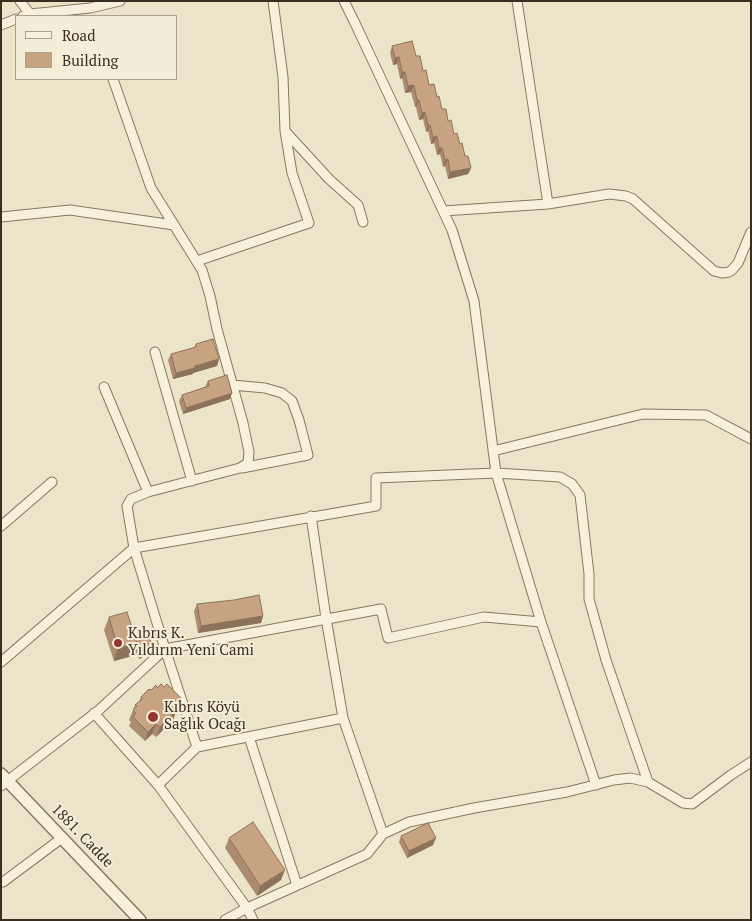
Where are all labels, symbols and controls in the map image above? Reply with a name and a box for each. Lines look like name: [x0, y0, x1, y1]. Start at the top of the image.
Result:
legend: [15, 15, 178, 80]
text: Road: [62, 25, 95, 45]
text: Building: [62, 50, 119, 70]
place label: Kıbrıs K. Yıldırım Yeni Cami: [128, 625, 254, 660]
marker: Kıbrıs K. Yıldırım Yeni Cami: [112, 637, 124, 649]
place label: Kıbrıs Köyü Sağlık Ocağı: [164, 699, 246, 734]
marker: Kıbrıs Köyü Sağlık Ocağı: [146, 710, 160, 724]
street label: 1881. Cadde: [47, 801, 117, 871]

